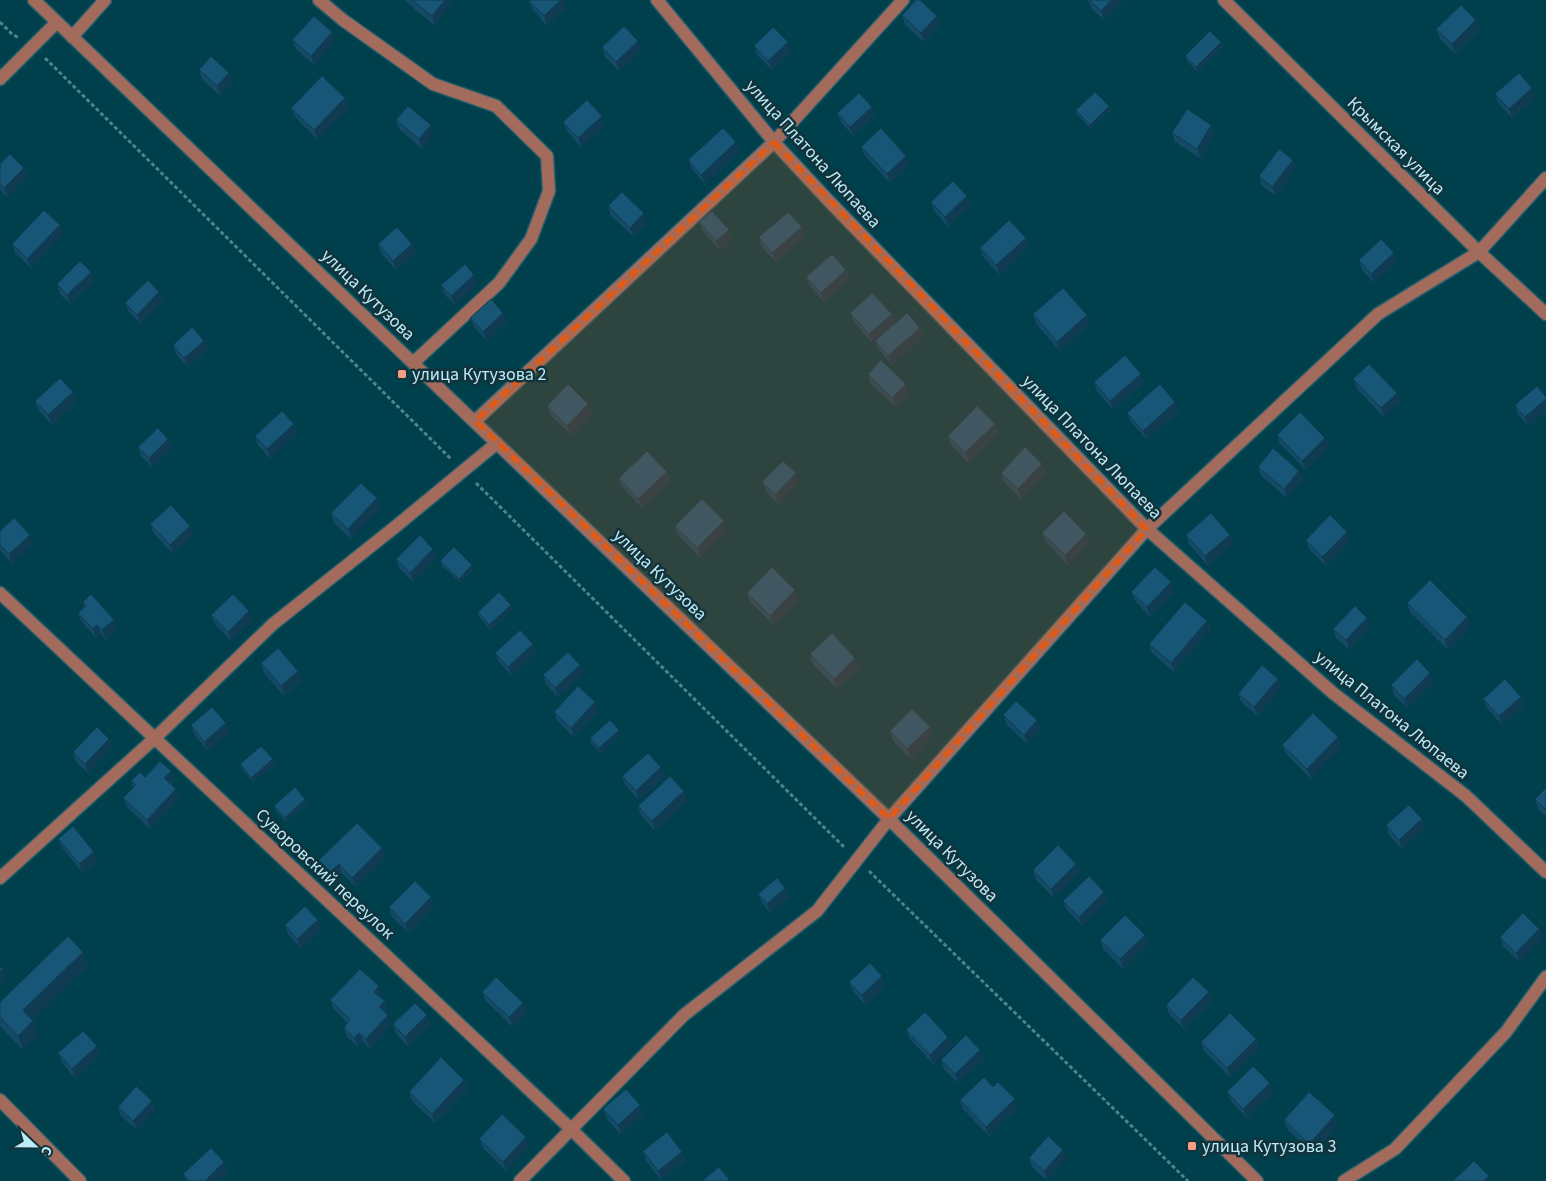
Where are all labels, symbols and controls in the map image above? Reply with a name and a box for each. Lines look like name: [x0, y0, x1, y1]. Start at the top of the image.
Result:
street label: улица Платона Люпаева: [739, 74, 887, 234]
street label: Крымская улица: [1341, 91, 1451, 201]
street label: улица Кутузова: [315, 244, 421, 346]
place label: улица Кутузова 2: [412, 362, 547, 387]
marker: улица Кутузова 2: [396, 368, 408, 380]
street label: улица Платона Люпаева: [1016, 369, 1168, 525]
street label: улица Кутузова: [607, 524, 713, 626]
street label: улица Платона Люпаева: [1309, 645, 1475, 785]
street label: Суворовский переулок: [250, 803, 400, 945]
street label: улица Кутузова: [900, 804, 1004, 908]
north arrow: [10, 1121, 60, 1171]
place label: улица Кутузова 3: [1202, 1134, 1337, 1159]
marker: улица Кутузова 3: [1186, 1140, 1198, 1152]
text: С: [35, 1143, 57, 1158]

